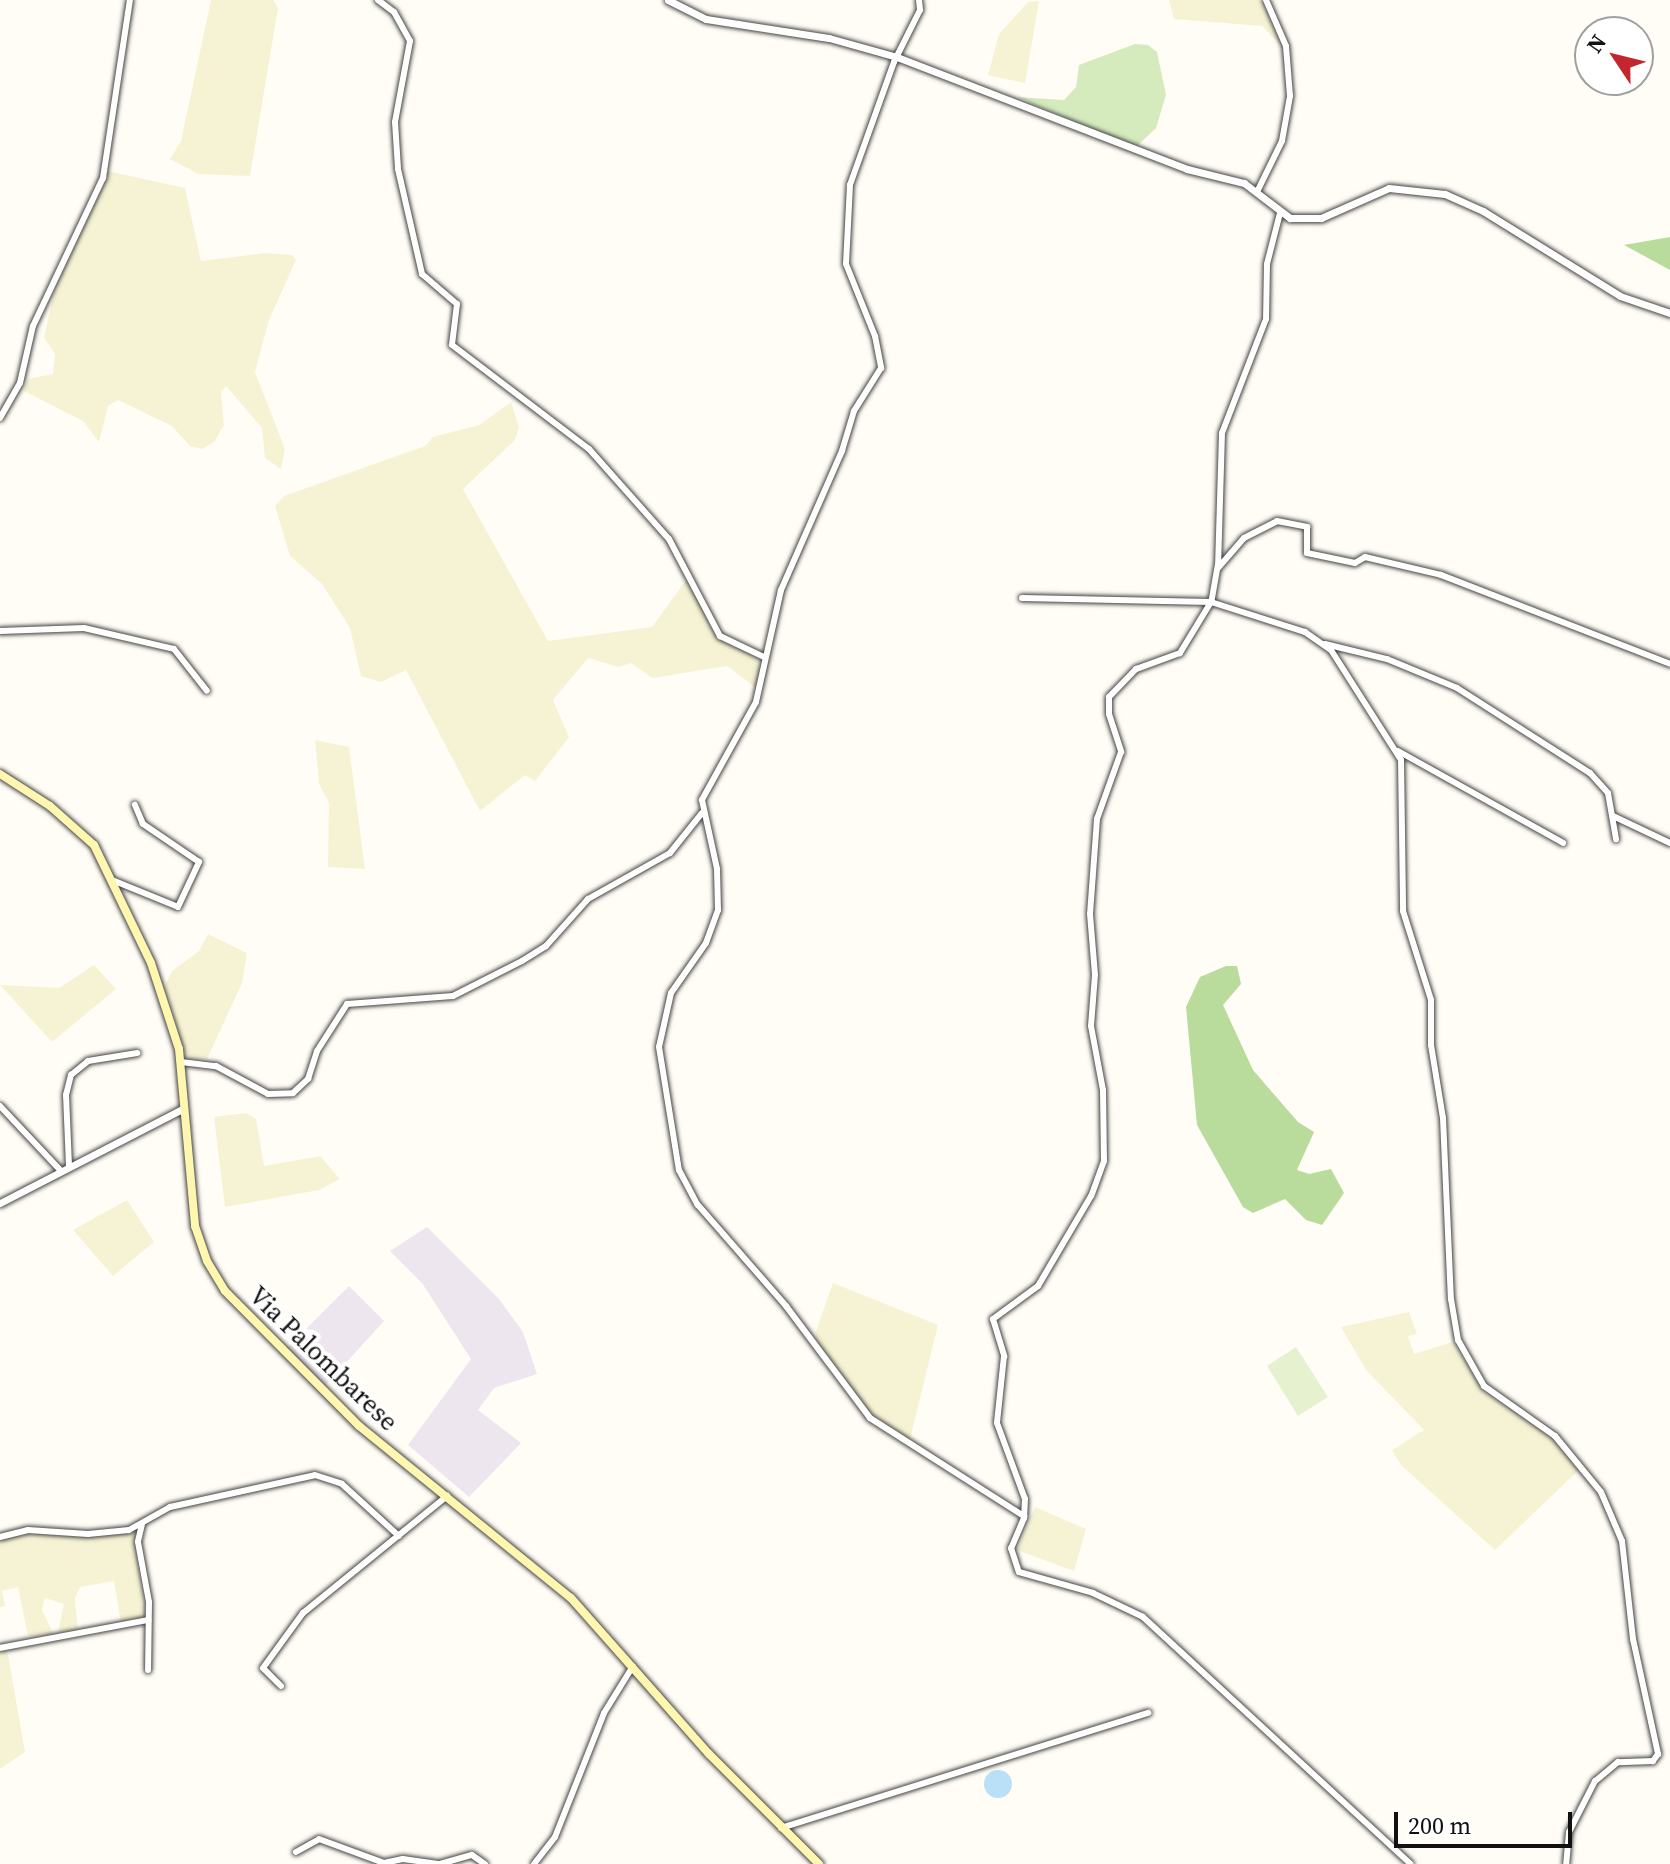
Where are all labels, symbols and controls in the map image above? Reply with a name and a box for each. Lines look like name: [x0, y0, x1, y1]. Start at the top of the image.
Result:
north arrow: [1574, 16, 1654, 96]
text: N: [1579, 28, 1613, 59]
street label: Via Palombarese: [242, 1280, 404, 1438]
scale bar: [1398, 1796, 1576, 1846]
text: 200 m: [1408, 1809, 1471, 1842]

